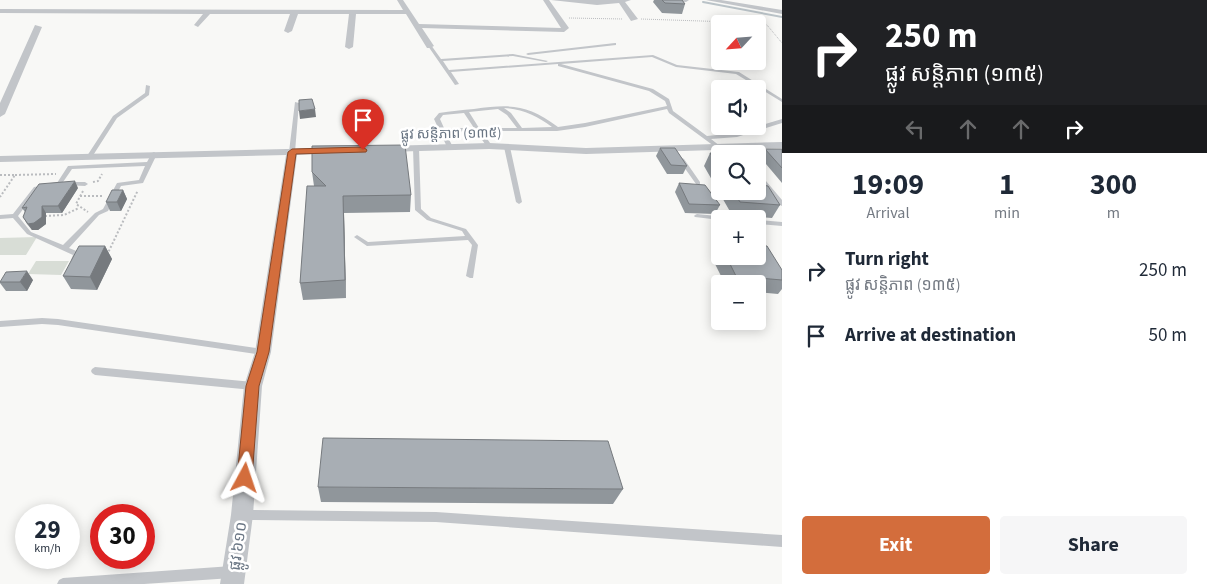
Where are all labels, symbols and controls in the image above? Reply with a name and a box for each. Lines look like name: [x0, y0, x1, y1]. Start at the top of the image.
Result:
text: 250 m: [885, 11, 977, 61]
north arrow: [711, 15, 766, 70]
map controls: [711, 15, 766, 330]
icon: right: [802, 20, 867, 85]
text: ផ្លូវ សន្តិភាព (១៣៥): [885, 58, 1044, 90]
button: sound: [711, 80, 766, 135]
pin: [342, 99, 384, 150]
icon: arrive: [349, 106, 377, 134]
icon: left: [901, 115, 929, 143]
icon: ahead: [954, 115, 982, 143]
icon: ahead: [1007, 115, 1035, 143]
icon: right: [1060, 115, 1088, 143]
street label: ផ្លូវ សន្តិភាព (១៣៥): [400, 123, 502, 146]
button: search: [711, 145, 766, 200]
text: 19:09: [852, 163, 924, 206]
text: 1: [999, 163, 1015, 206]
text: 300: [1090, 163, 1137, 206]
text: Arrival: [866, 202, 909, 224]
text: min: [994, 202, 1020, 224]
text: m: [1107, 202, 1120, 224]
button: +: [711, 210, 766, 265]
text: Turn right: [845, 246, 929, 273]
icon: right: [802, 257, 830, 285]
text: 250 m: [1139, 257, 1187, 284]
text: ផ្លូវ សន្តិភាព (១៣៥): [845, 274, 961, 296]
button: −: [711, 275, 766, 330]
icon: arrive: [802, 322, 830, 350]
text: Arrive at destination: [845, 322, 1016, 349]
text: 50 m: [1149, 322, 1187, 349]
position arrow: [218, 451, 270, 503]
speed limit sign: 30: [90, 504, 155, 569]
text: 29: [34, 512, 61, 548]
button: Exit: [802, 516, 990, 574]
button: Share: [1000, 516, 1187, 574]
street label: ផ្លូវ ៦១០: [224, 520, 255, 572]
text: km/h: [34, 540, 61, 557]

